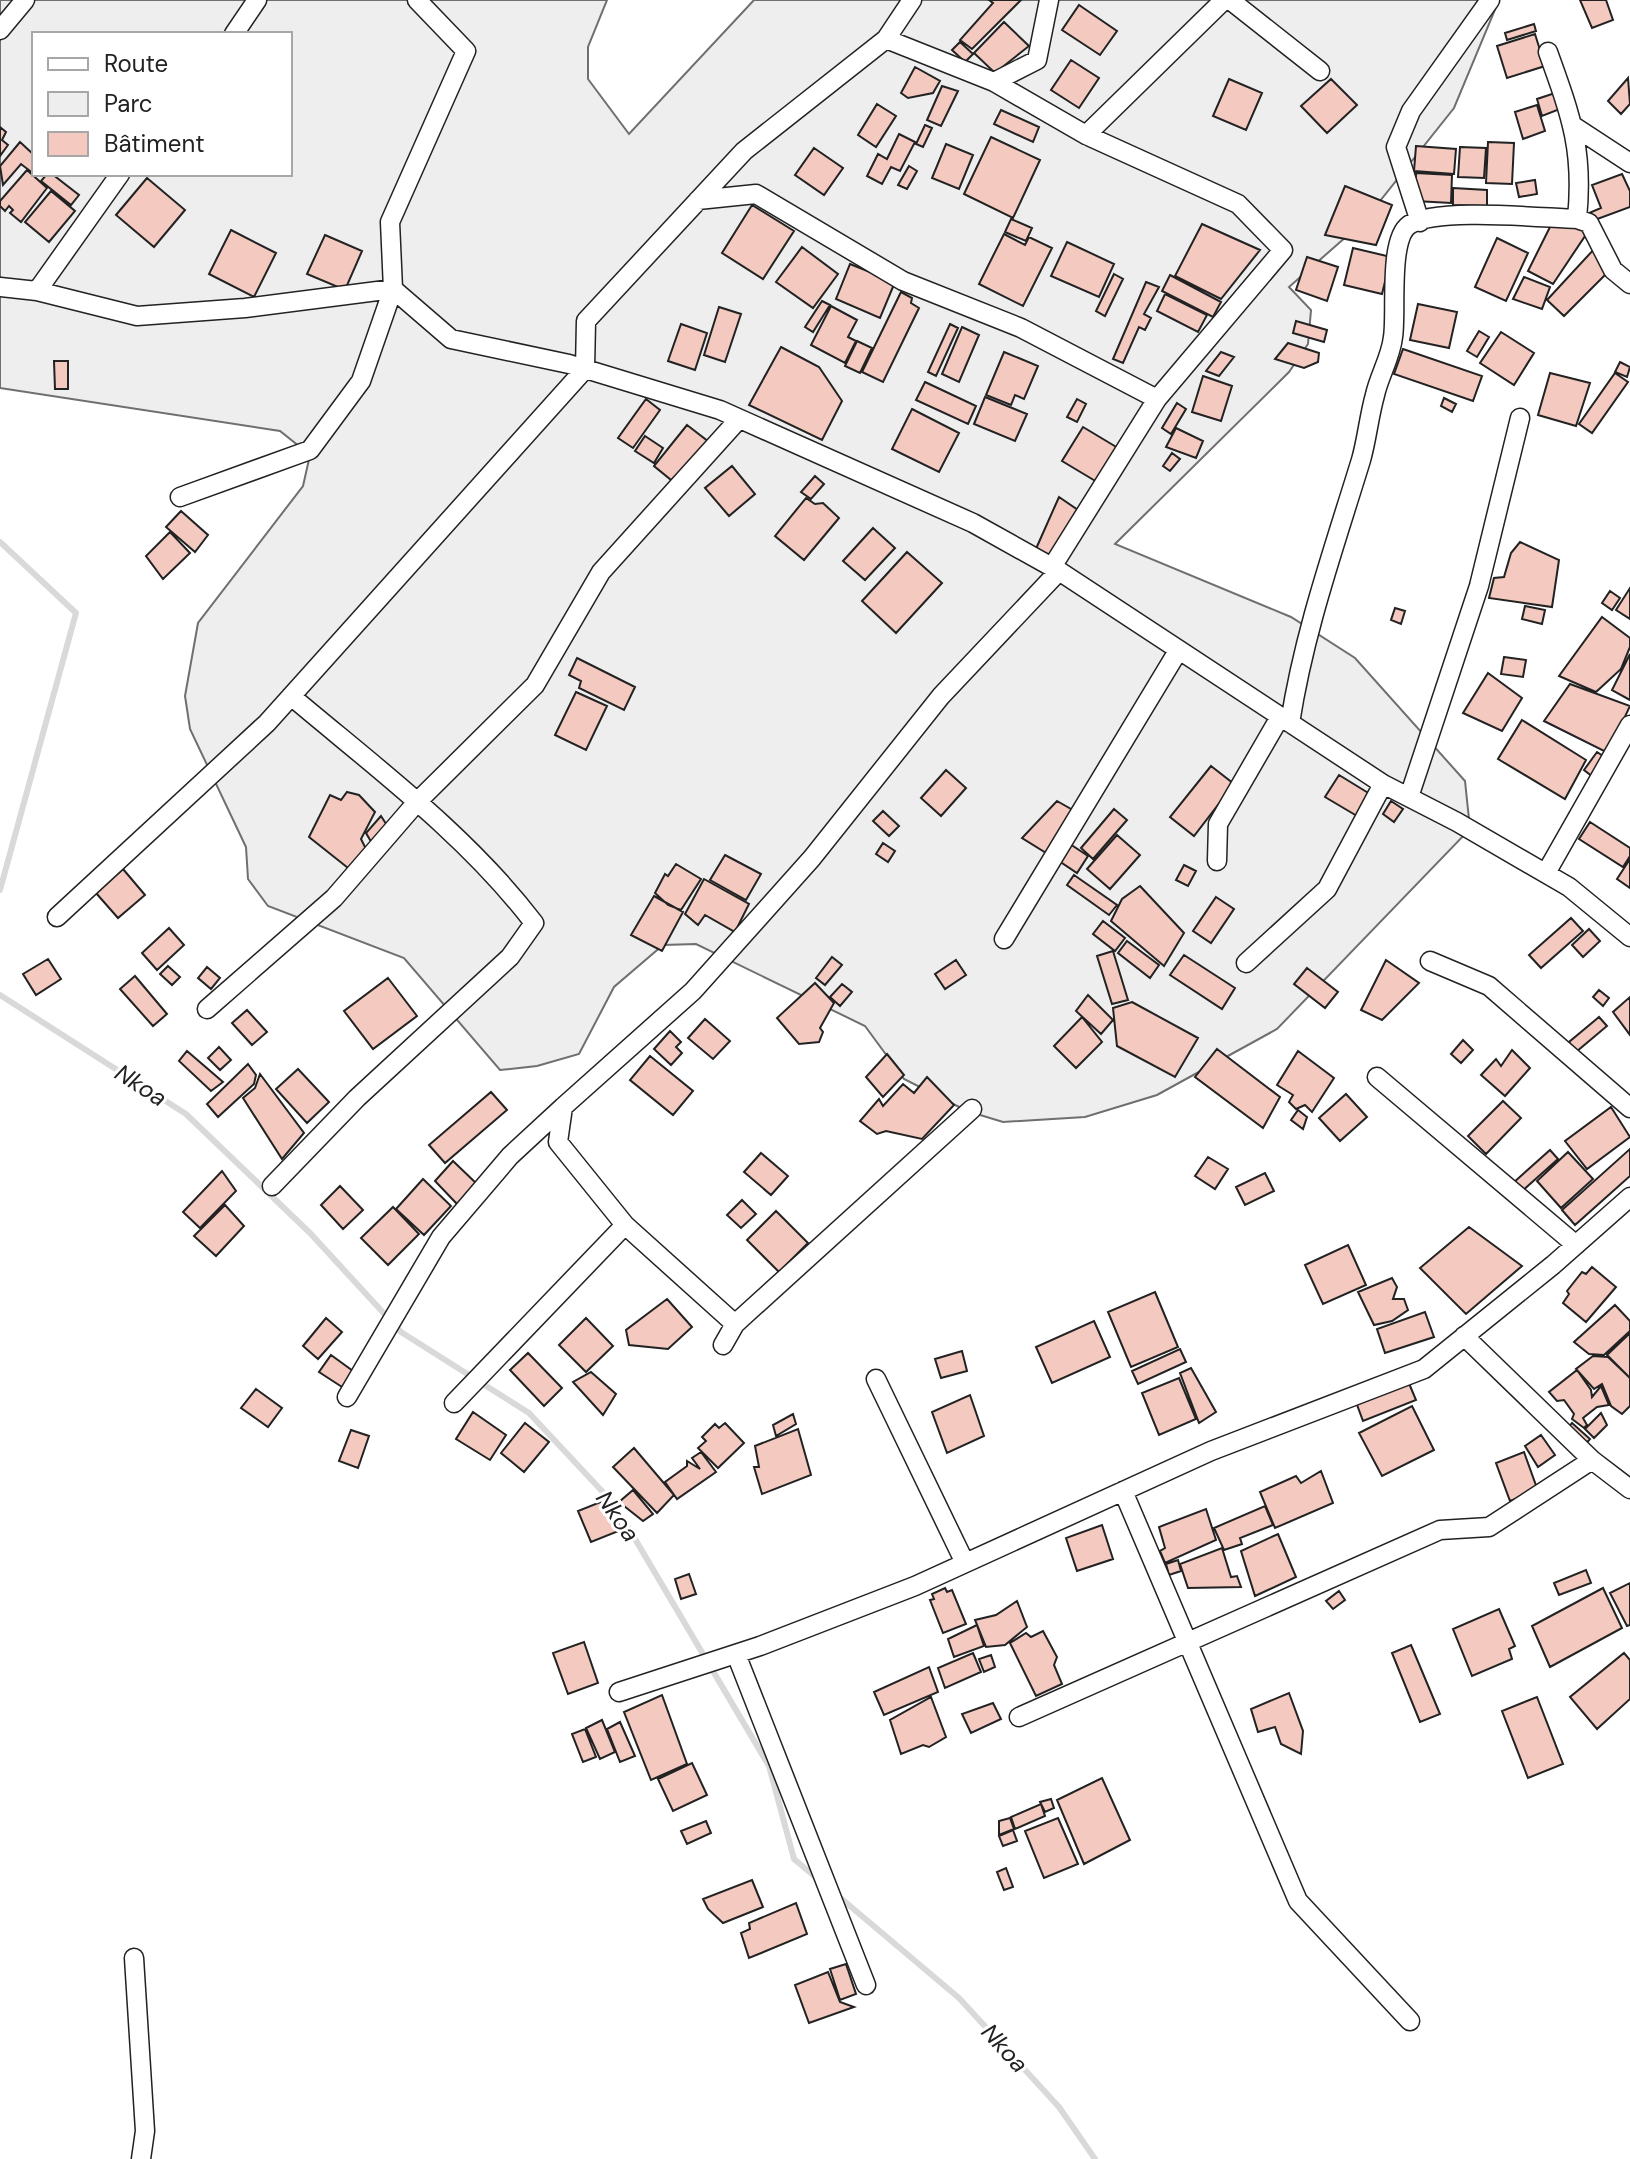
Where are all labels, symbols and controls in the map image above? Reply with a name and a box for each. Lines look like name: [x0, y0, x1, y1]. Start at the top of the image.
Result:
legend: [32, 32, 292, 176]
text: Route: [104, 48, 168, 79]
text: Parc: [104, 88, 153, 119]
text: Bâtiment: [104, 128, 205, 159]
water label: Nkoa: [109, 1057, 173, 1113]
water label: Nkoa: [589, 1484, 647, 1548]
water label: Nkoa: [975, 2017, 1035, 2079]

